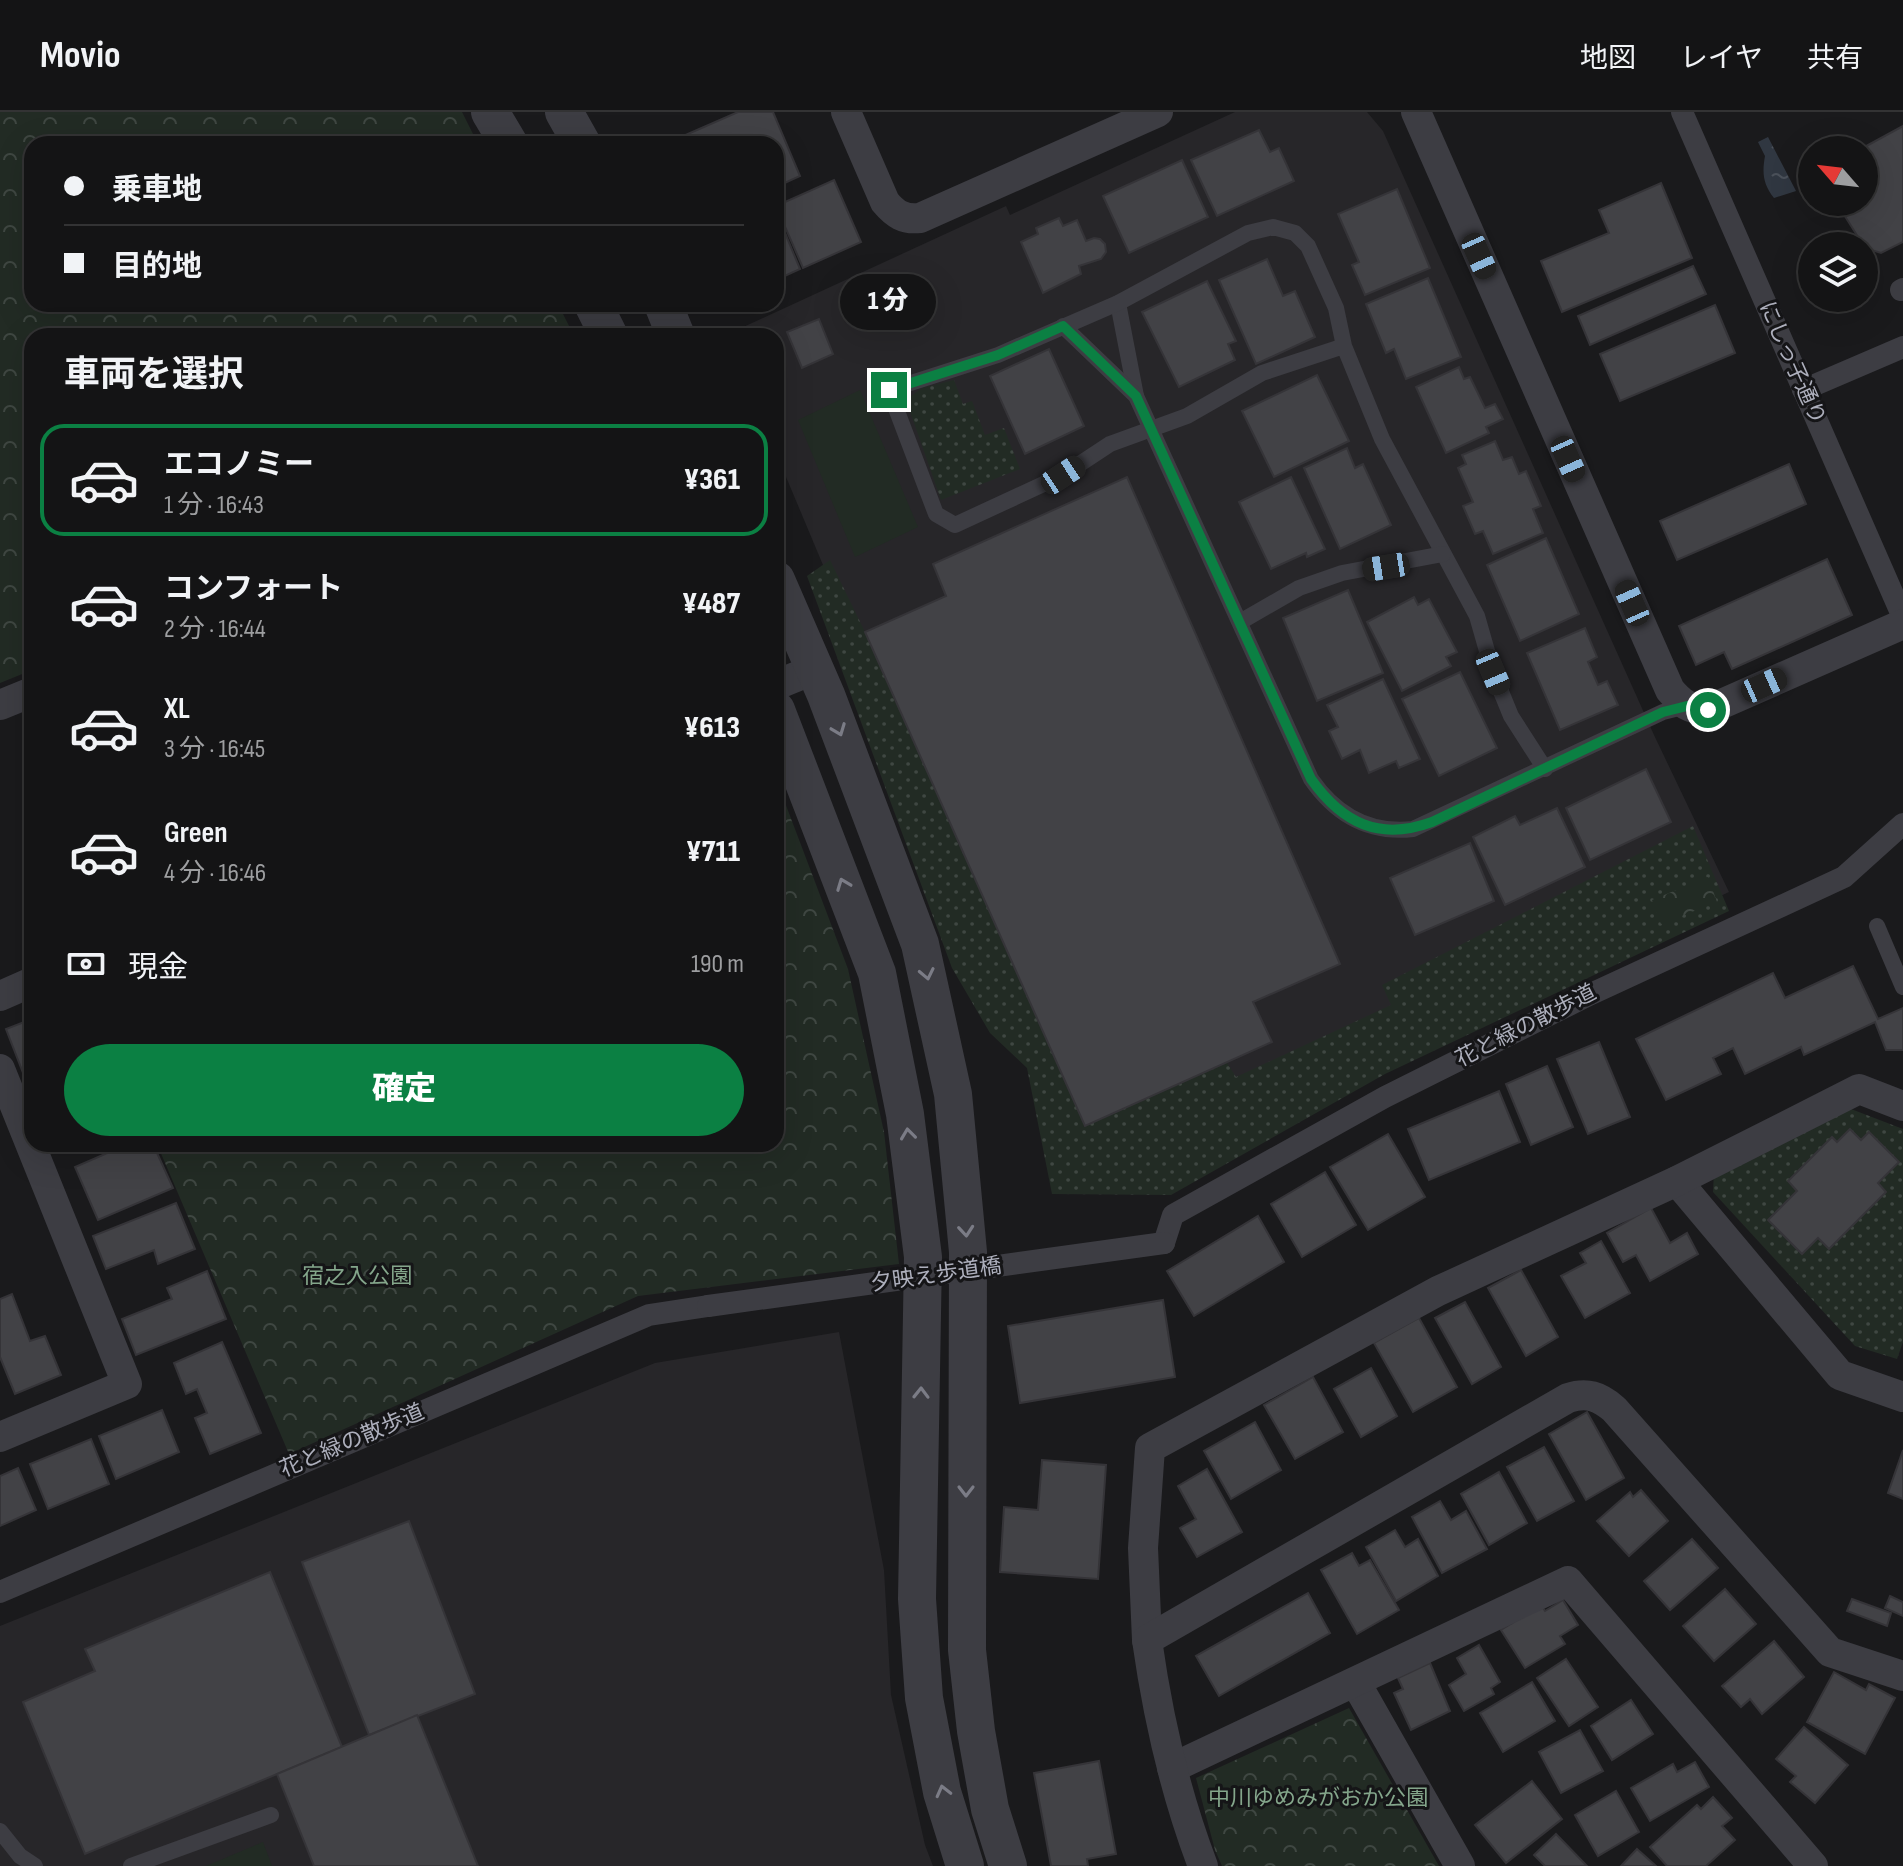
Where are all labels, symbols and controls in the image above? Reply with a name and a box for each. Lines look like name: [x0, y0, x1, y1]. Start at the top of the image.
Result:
text: Movio: [40, 33, 120, 78]
text: 地図: [1580, 42, 1636, 75]
text: レイヤ: [1680, 42, 1763, 75]
text: 共有: [1807, 42, 1863, 75]
north arrow: [1798, 136, 1878, 216]
map controls: [1798, 136, 1878, 312]
text: 乗車地: [112, 172, 202, 208]
car: [1458, 229, 1500, 283]
button: layers: [1798, 232, 1878, 312]
text: 目的地: [112, 249, 202, 285]
callout: 1 分: [841, 274, 937, 330]
text: 1 分: [868, 286, 908, 317]
street label: にしっ子通り: [1753, 297, 1831, 429]
text: 車両を選択: [64, 354, 244, 397]
route end: [871, 372, 907, 408]
car: [1547, 432, 1589, 486]
icon: car: [68, 444, 140, 516]
text: エコノミー: [164, 447, 314, 483]
car: [1036, 452, 1090, 498]
text: ¥361: [684, 462, 740, 498]
text: 1 分 · 16:43: [164, 490, 264, 521]
car: [1360, 551, 1412, 583]
icon: car: [68, 568, 140, 640]
text: コンフォート: [164, 571, 343, 607]
car: [1611, 576, 1653, 630]
text: ¥487: [682, 586, 740, 622]
text: 2 分 · 16:44: [164, 614, 266, 645]
car: [1473, 645, 1513, 699]
car: [1737, 664, 1791, 706]
text: XL: [164, 691, 190, 727]
icon: car: [68, 692, 140, 764]
route start: [1690, 692, 1726, 728]
text: ¥613: [684, 710, 740, 746]
one-way arrow: [829, 722, 846, 736]
text: 3 分 · 16:45: [164, 734, 265, 765]
text: Green: [164, 815, 228, 851]
icon: car: [68, 816, 140, 888]
text: ¥711: [686, 834, 740, 870]
text: 4 分 · 16:46: [164, 858, 266, 889]
one-way arrow: [836, 877, 853, 891]
icon: cash: [64, 942, 108, 986]
text: 190 m: [691, 949, 744, 980]
text: 現金: [128, 950, 188, 986]
one-way arrow: [918, 967, 935, 980]
street label: 花と緑の散歩道: [1451, 979, 1601, 1073]
button: 確定: [64, 1044, 744, 1136]
one-way arrow: [900, 1128, 917, 1141]
one-way arrow: [957, 1225, 974, 1238]
street label: 夕映え歩道橋: [869, 1252, 1003, 1298]
park label: 宿之入公園: [302, 1263, 412, 1290]
one-way arrow: [912, 1386, 929, 1399]
street label: 花と緑の散歩道: [276, 1398, 428, 1484]
one-way arrow: [957, 1485, 975, 1498]
one-way arrow: [935, 1785, 952, 1799]
park label: 中川ゆめみがおか公園: [1208, 1785, 1428, 1812]

